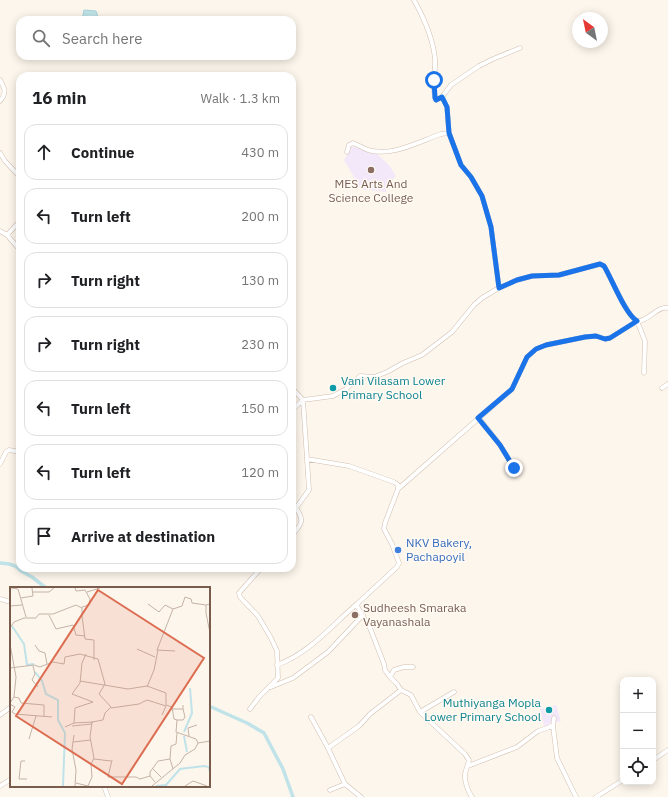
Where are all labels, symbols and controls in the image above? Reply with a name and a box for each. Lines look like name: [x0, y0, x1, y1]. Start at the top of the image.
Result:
north arrow: [572, 12, 608, 48]
search box: [16, 16, 296, 60]
icon: search: [30, 27, 52, 49]
text: Search here: [62, 29, 142, 48]
route start: [425, 71, 443, 89]
text: 16 min: [32, 87, 87, 109]
text: Walk · 1.3 km: [200, 90, 280, 107]
icon: ahead: [33, 141, 55, 163]
text: Continue: [71, 143, 135, 162]
text: 430 m: [241, 144, 279, 161]
marker: MES Arts And Science College: [366, 165, 376, 175]
place label: MES Arts And Science College: [329, 176, 414, 205]
icon: left: [33, 205, 55, 227]
text: Turn left: [71, 207, 131, 226]
text: 200 m: [241, 208, 279, 225]
icon: right: [33, 269, 55, 291]
text: Turn right: [71, 271, 140, 290]
text: 130 m: [241, 272, 279, 289]
icon: right: [33, 333, 55, 355]
text: Turn right: [71, 335, 140, 354]
text: 230 m: [241, 336, 279, 353]
place label: Vani Vilasam Lower Primary School: [341, 373, 446, 402]
marker: Vani Vilasam Lower Primary School: [328, 383, 338, 393]
icon: left: [33, 397, 55, 419]
text: Turn left: [71, 399, 131, 418]
text: 150 m: [241, 400, 279, 417]
route end: [505, 459, 523, 477]
icon: left: [33, 461, 55, 483]
text: Turn left: [71, 463, 131, 482]
text: 120 m: [241, 464, 279, 481]
icon: arrive: [33, 525, 55, 547]
text: Arrive at destination: [71, 527, 215, 546]
place label: NKV Bakery, Pachapoyil: [406, 535, 472, 564]
marker: NKV Bakery, Pachapoyil: [393, 545, 403, 555]
inset map: [10, 587, 210, 787]
place label: Sudheesh Smaraka Vayanashala: [363, 600, 467, 629]
marker: Sudheesh Smaraka Vayanashala: [350, 610, 360, 620]
map controls: [620, 677, 656, 785]
button: +: [620, 677, 656, 713]
place label: Muthiyanga Mopla Lower Primary School: [424, 695, 542, 724]
marker: Muthiyanga Mopla Lower Primary School: [544, 705, 554, 715]
button: −: [620, 713, 656, 749]
button: locate: [620, 749, 656, 785]

